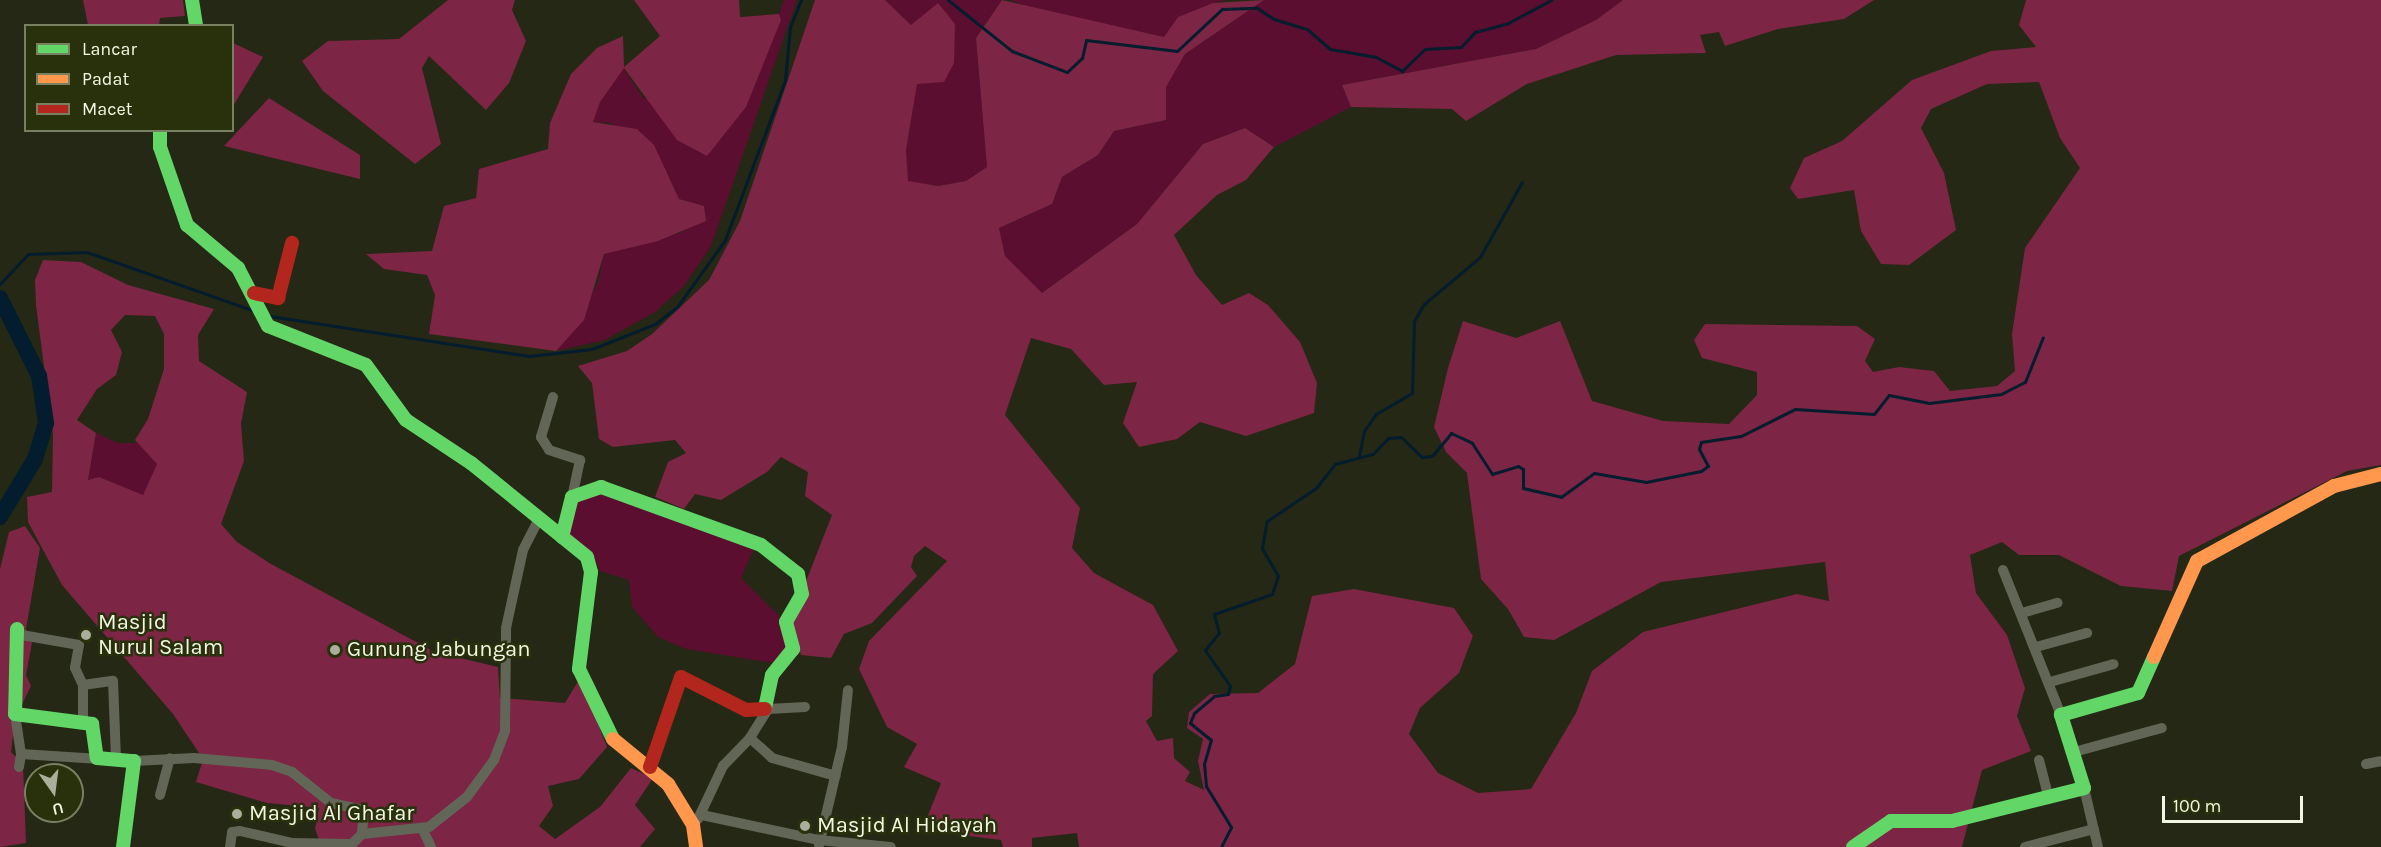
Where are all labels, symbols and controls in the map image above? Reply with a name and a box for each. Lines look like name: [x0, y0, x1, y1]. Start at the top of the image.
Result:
legend: [24, 24, 234, 132]
text: Lancar: [82, 38, 137, 60]
text: Padat: [82, 68, 129, 90]
text: Macet: [82, 98, 132, 120]
place label: Masjid Nurul Salam: [98, 609, 223, 660]
marker: Masjid Nurul Salam: [79, 628, 93, 642]
place label: Gunung Jabungan: [347, 637, 530, 663]
marker: Gunung Jabungan: [328, 643, 342, 657]
north arrow: [24, 763, 84, 823]
scale bar: [2165, 784, 2306, 822]
text: 100 m: [2173, 795, 2221, 817]
text: U: [50, 798, 66, 820]
place label: Masjid Al Ghafar: [249, 801, 414, 827]
marker: Masjid Al Ghafar: [230, 807, 244, 821]
place label: Masjid Al Hidayah: [817, 813, 997, 839]
marker: Masjid Al Hidayah: [798, 819, 812, 833]

